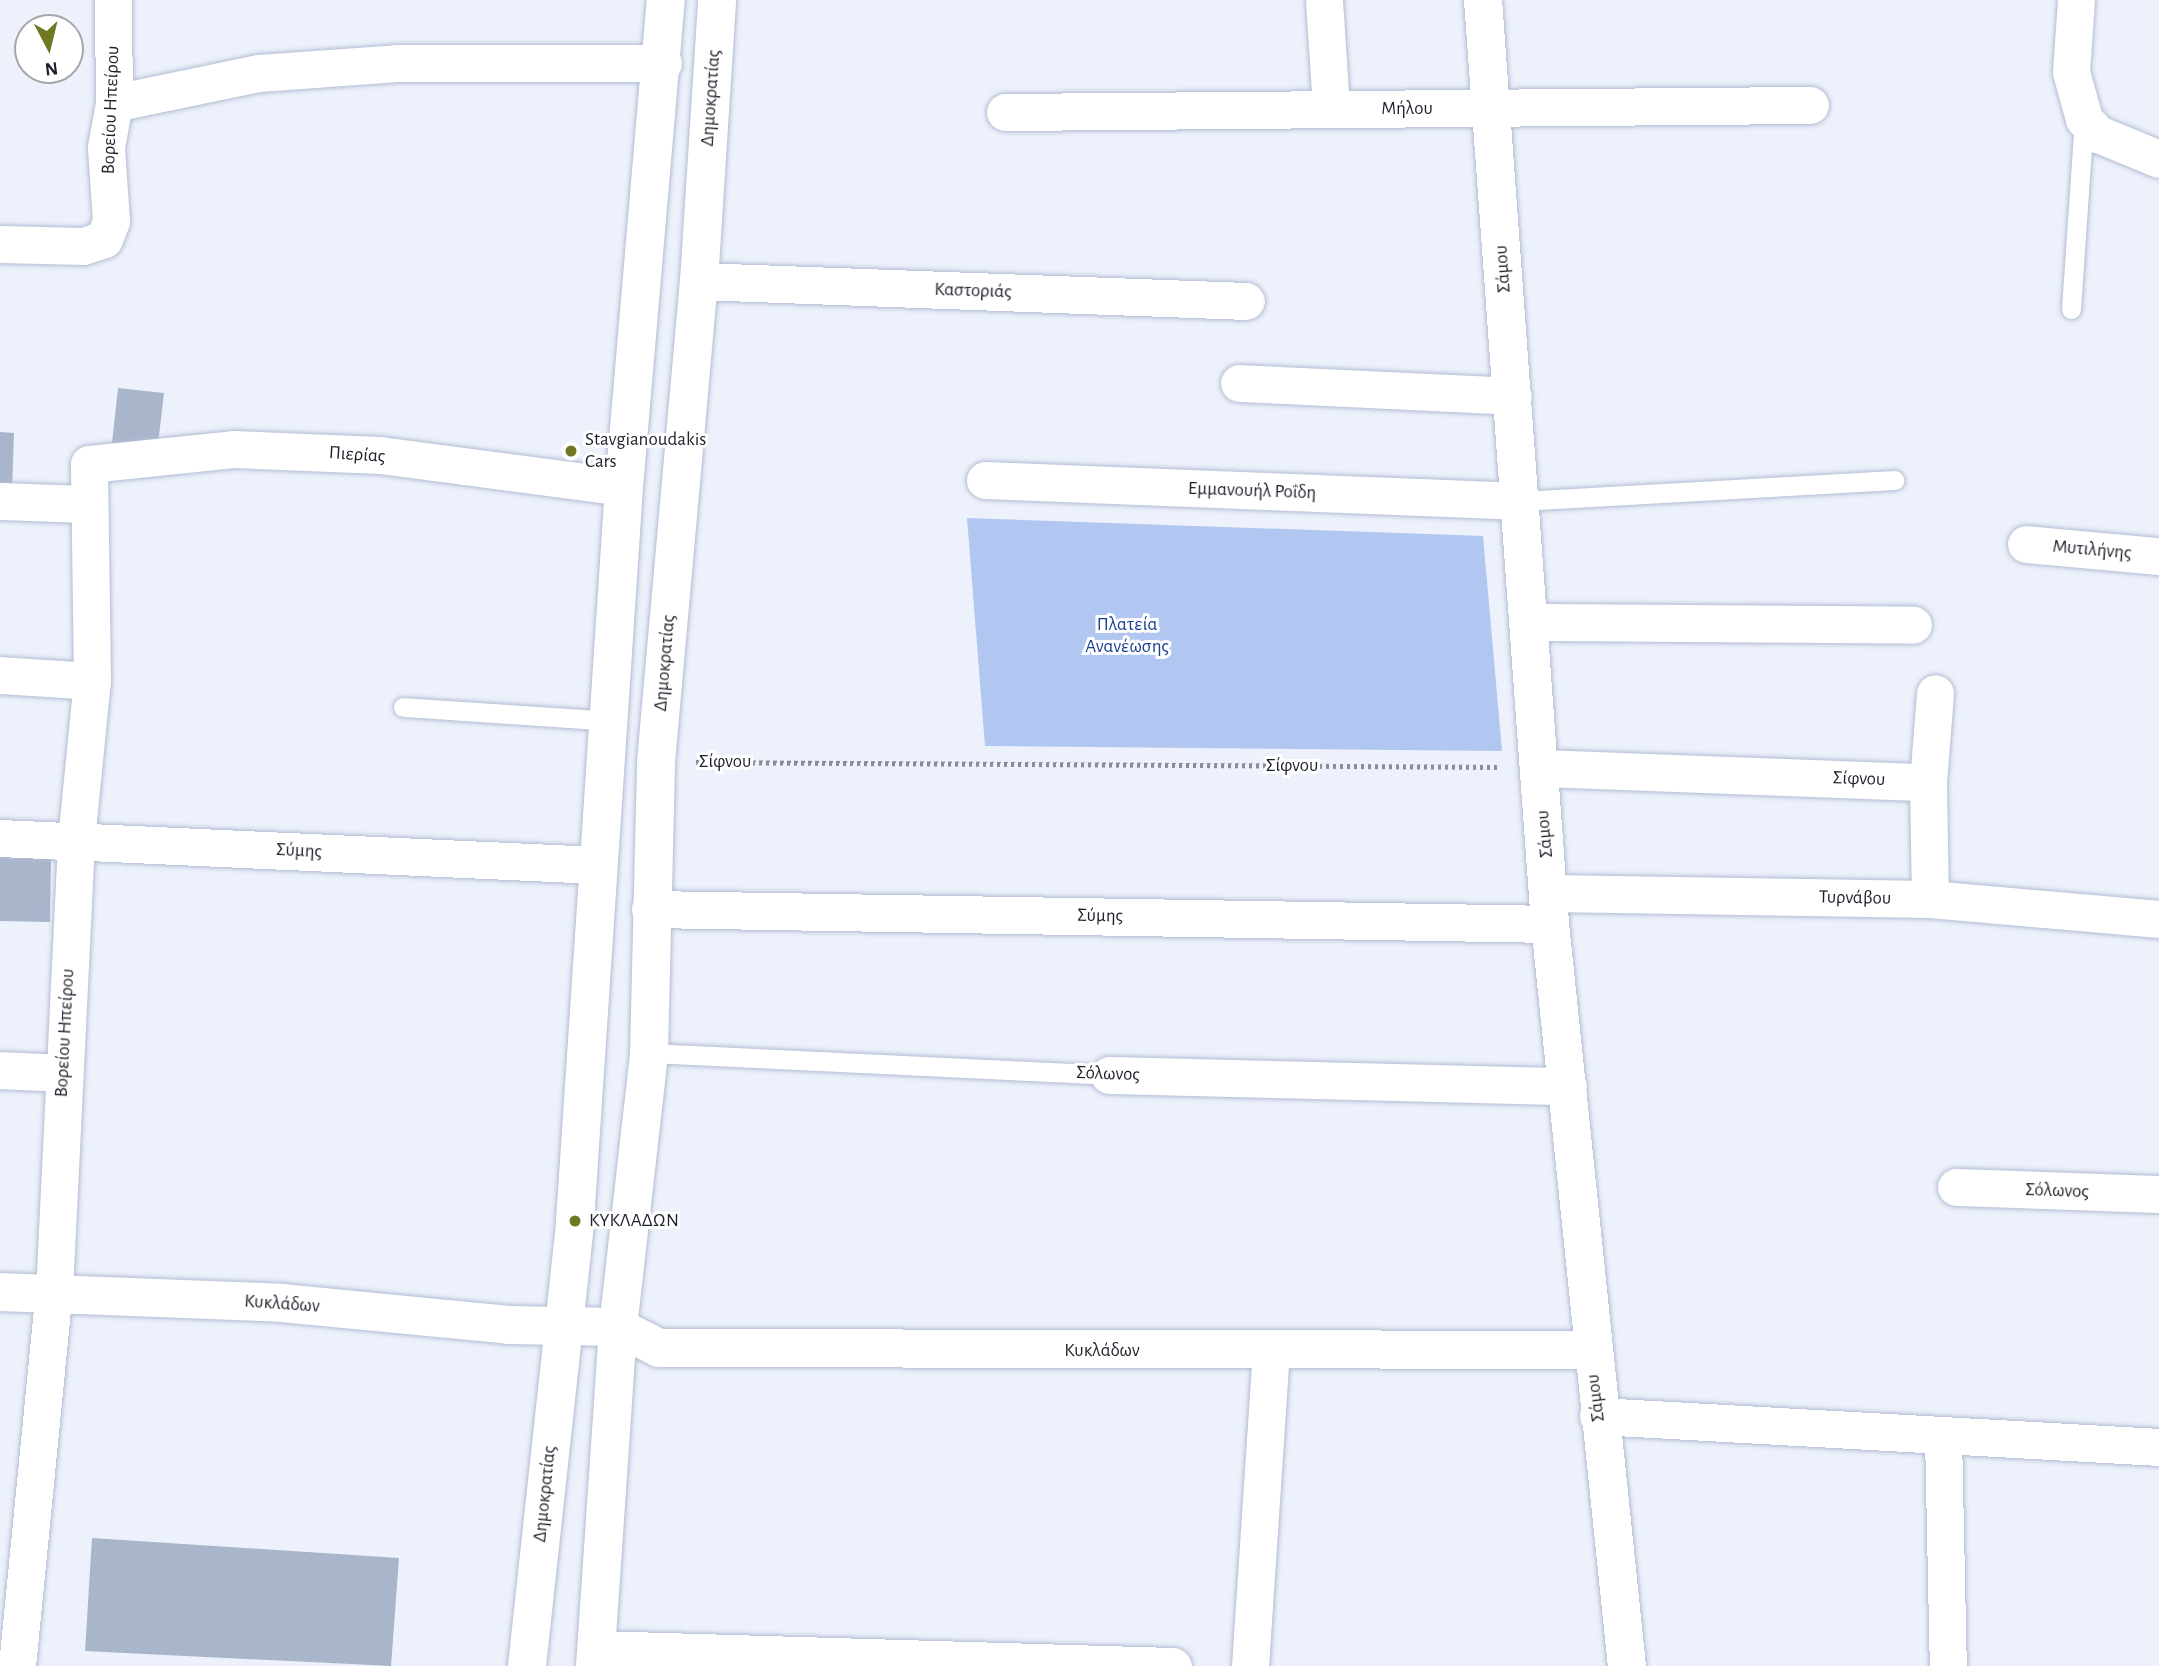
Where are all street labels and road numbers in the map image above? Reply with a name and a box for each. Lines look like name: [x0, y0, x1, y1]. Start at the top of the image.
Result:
street label: Βορείου Ηπείρου: [97, 45, 125, 175]
street label: Δημοκρατίας: [696, 49, 726, 147]
street label: Μήλου: [1381, 98, 1433, 120]
street label: Σάμου: [1490, 244, 1516, 294]
street label: Καστοριάς: [934, 278, 1012, 304]
street label: Πιερίας: [328, 442, 386, 468]
street label: Εμμανουήλ Ροΐδη: [1187, 477, 1317, 505]
street label: Μυτιλήνης: [2052, 535, 2132, 565]
street label: Δημοκρατίας: [649, 614, 681, 712]
street label: Σίφνου: [699, 751, 751, 773]
street label: Σίφνου: [1266, 755, 1318, 777]
street label: Σίφνου: [1832, 767, 1886, 791]
street label: Σάμου: [1532, 809, 1558, 859]
street label: Σύμης: [275, 838, 323, 864]
street label: Τυρνάβου: [1819, 886, 1891, 910]
street label: Σύμης: [1077, 904, 1123, 928]
street label: Βορείου Ηπείρου: [50, 968, 80, 1098]
street label: Σόλωνος: [1076, 1061, 1140, 1087]
street label: Σόλωνος: [2025, 1178, 2089, 1204]
street label: Κυκλάδων: [243, 1290, 321, 1318]
street label: Κυκλάδων: [1064, 1340, 1140, 1362]
street label: Σάμου: [1582, 1373, 1610, 1423]
street label: Δημοκρατίας: [529, 1445, 561, 1543]

